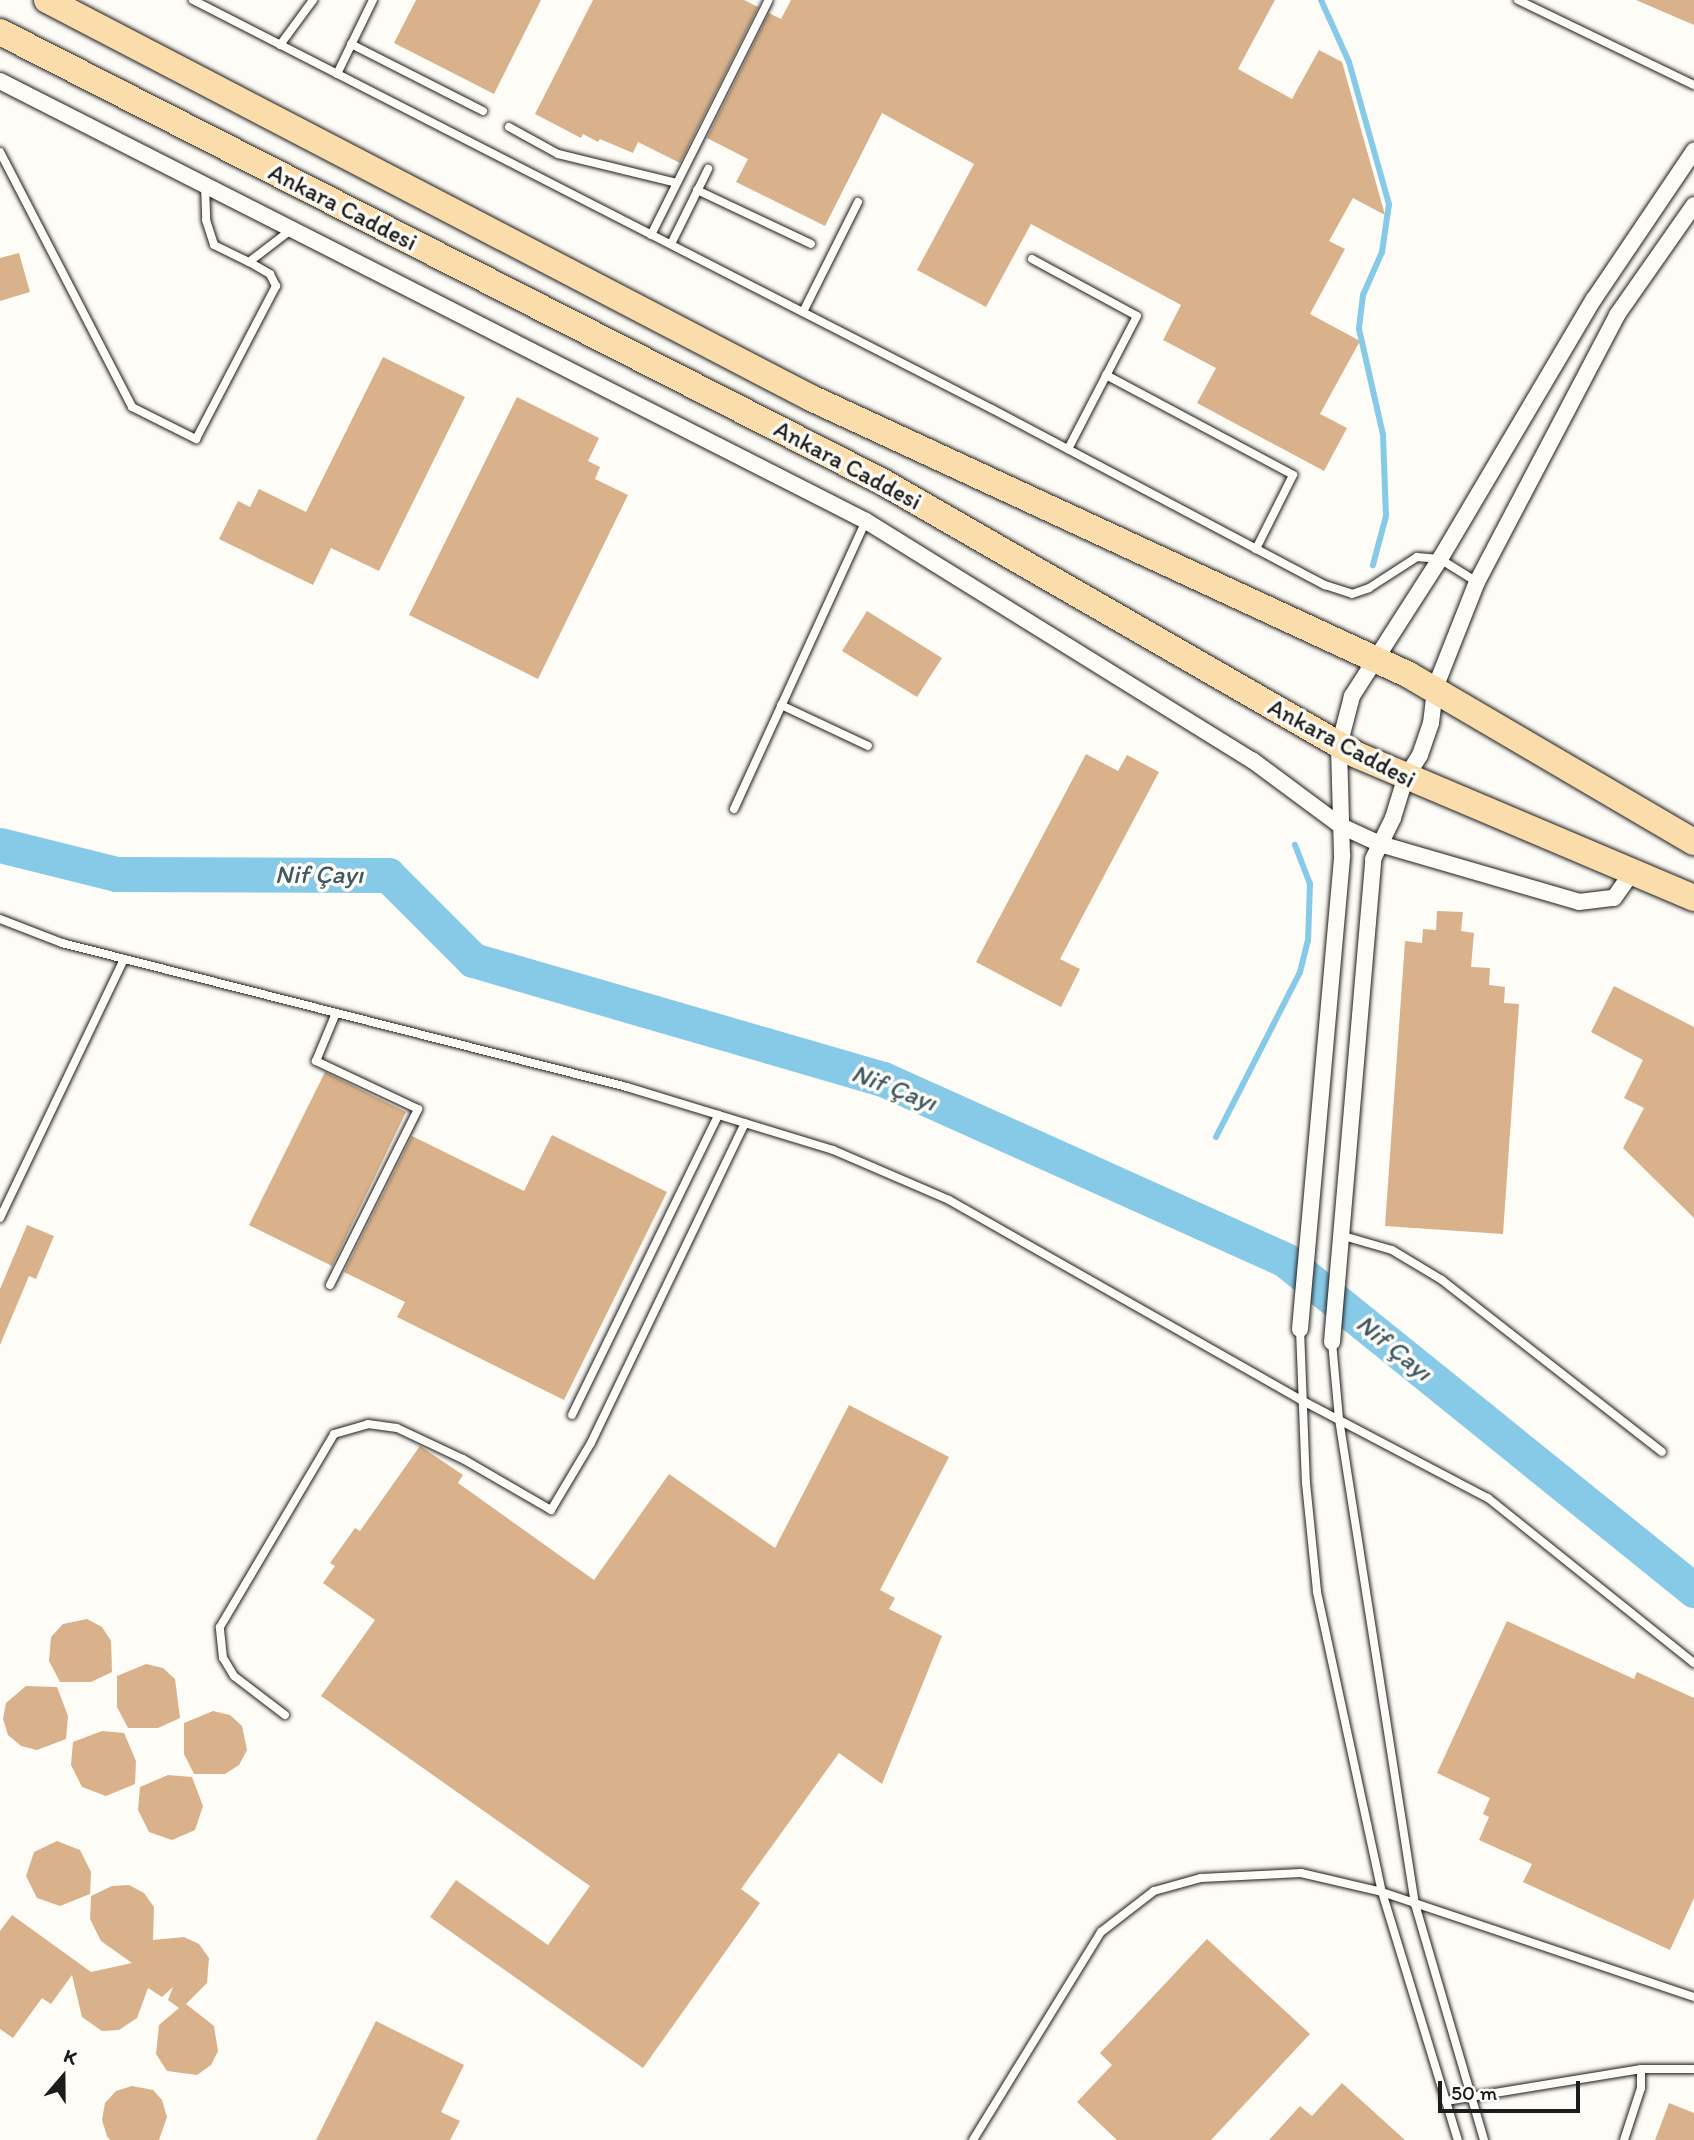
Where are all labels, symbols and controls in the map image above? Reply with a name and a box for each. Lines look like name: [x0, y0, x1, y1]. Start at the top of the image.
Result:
street label: Ankara Caddesi: [264, 157, 422, 257]
street label: Ankara Caddesi: [769, 414, 927, 516]
street label: Ankara Caddesi: [1263, 692, 1421, 794]
water label: Nif Çayı: [275, 859, 363, 891]
water label: Nif Çayı: [847, 1058, 941, 1118]
water label: Nif Çayı: [1350, 1308, 1438, 1388]
north arrow: [28, 2042, 98, 2112]
text: K: [61, 2044, 80, 2070]
scale bar: [1442, 2066, 1584, 2110]
text: 50 m: [1451, 2080, 1497, 2105]

